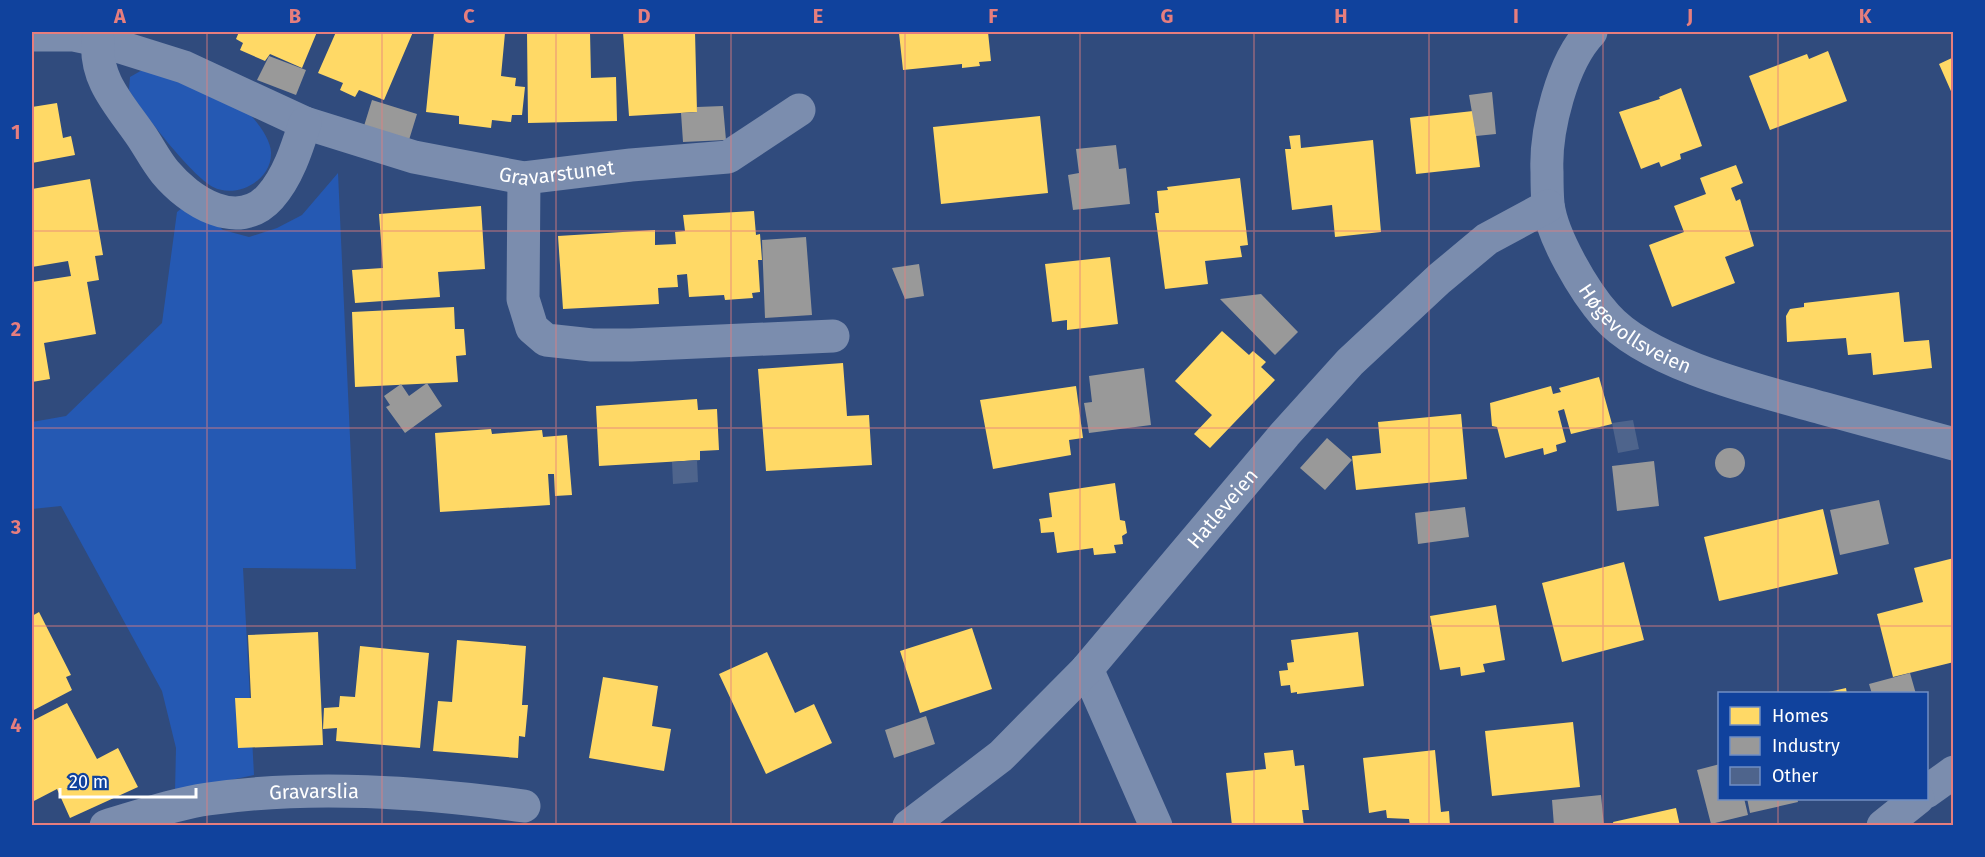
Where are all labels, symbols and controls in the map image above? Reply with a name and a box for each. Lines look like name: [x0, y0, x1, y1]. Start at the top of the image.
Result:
text: A: [113, 4, 127, 28]
text: B: [289, 4, 301, 28]
text: C: [463, 4, 475, 28]
text: D: [637, 4, 651, 28]
text: E: [813, 4, 823, 28]
text: F: [988, 4, 998, 28]
text: G: [1161, 4, 1173, 28]
text: H: [1334, 4, 1348, 28]
text: I: [1513, 4, 1519, 28]
text: J: [1686, 4, 1693, 28]
text: K: [1859, 4, 1872, 28]
text: 1: [11, 120, 21, 144]
street label: Gravarstunet: [497, 155, 616, 191]
street label: Høgevollsveien: [1574, 279, 1695, 378]
text: 2: [11, 317, 21, 341]
street label: Hatleveien: [1182, 464, 1263, 553]
text: 3: [10, 515, 21, 539]
legend: [1718, 692, 1928, 800]
text: Homes: [1772, 705, 1828, 727]
text: 4: [10, 713, 22, 737]
text: Industry: [1772, 735, 1840, 757]
scale bar: [60, 761, 196, 799]
text: Other: [1772, 765, 1818, 787]
text: 20 m: [69, 771, 108, 793]
street label: Gravarslia: [268, 779, 359, 805]

